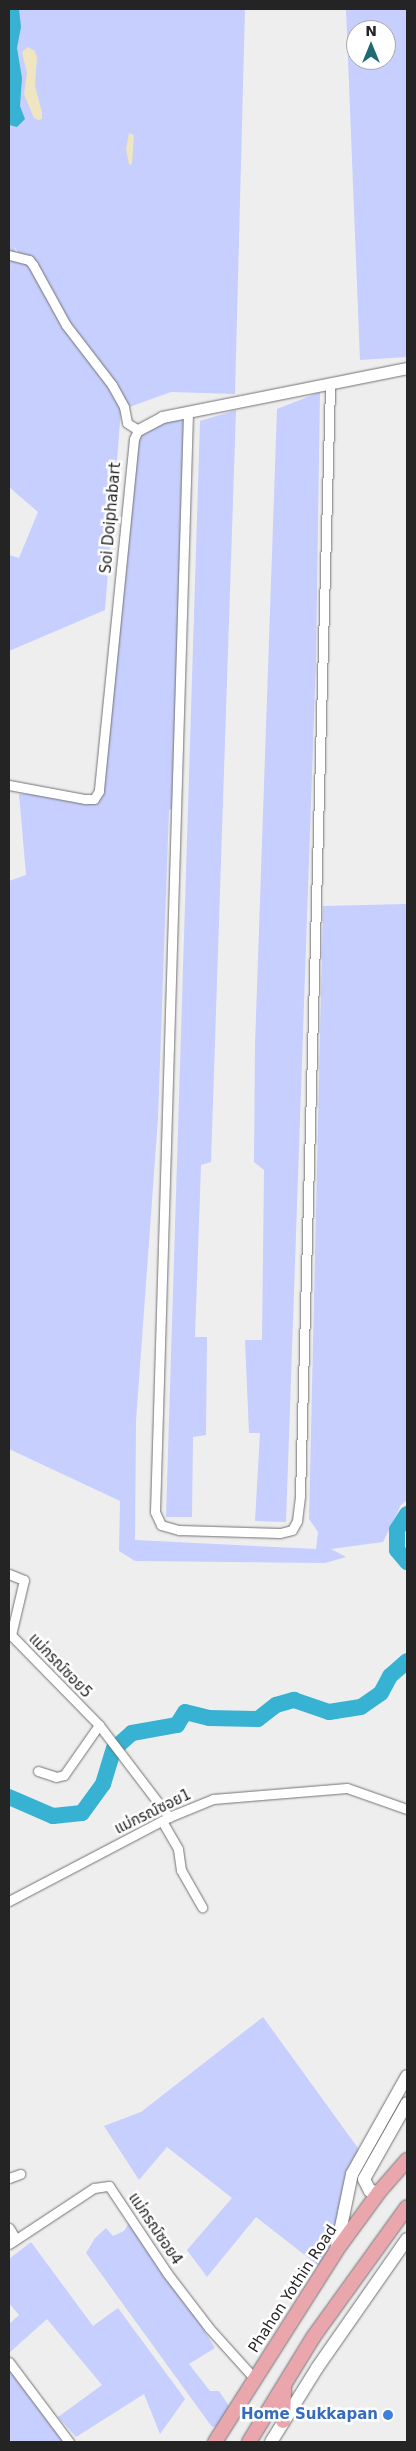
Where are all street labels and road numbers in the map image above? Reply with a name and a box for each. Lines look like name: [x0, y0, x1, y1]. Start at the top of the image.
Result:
street label: Soi Doiphabart: [97, 462, 125, 574]
street label: แม่กรณ์ซอย5: [25, 1630, 95, 1702]
street label: แม่กรณ์ซอย1: [112, 1786, 194, 1838]
street label: แม่กรณ์ซอย4: [124, 2190, 186, 2268]
street label: Phahon Yothin Road: [245, 2222, 341, 2356]

